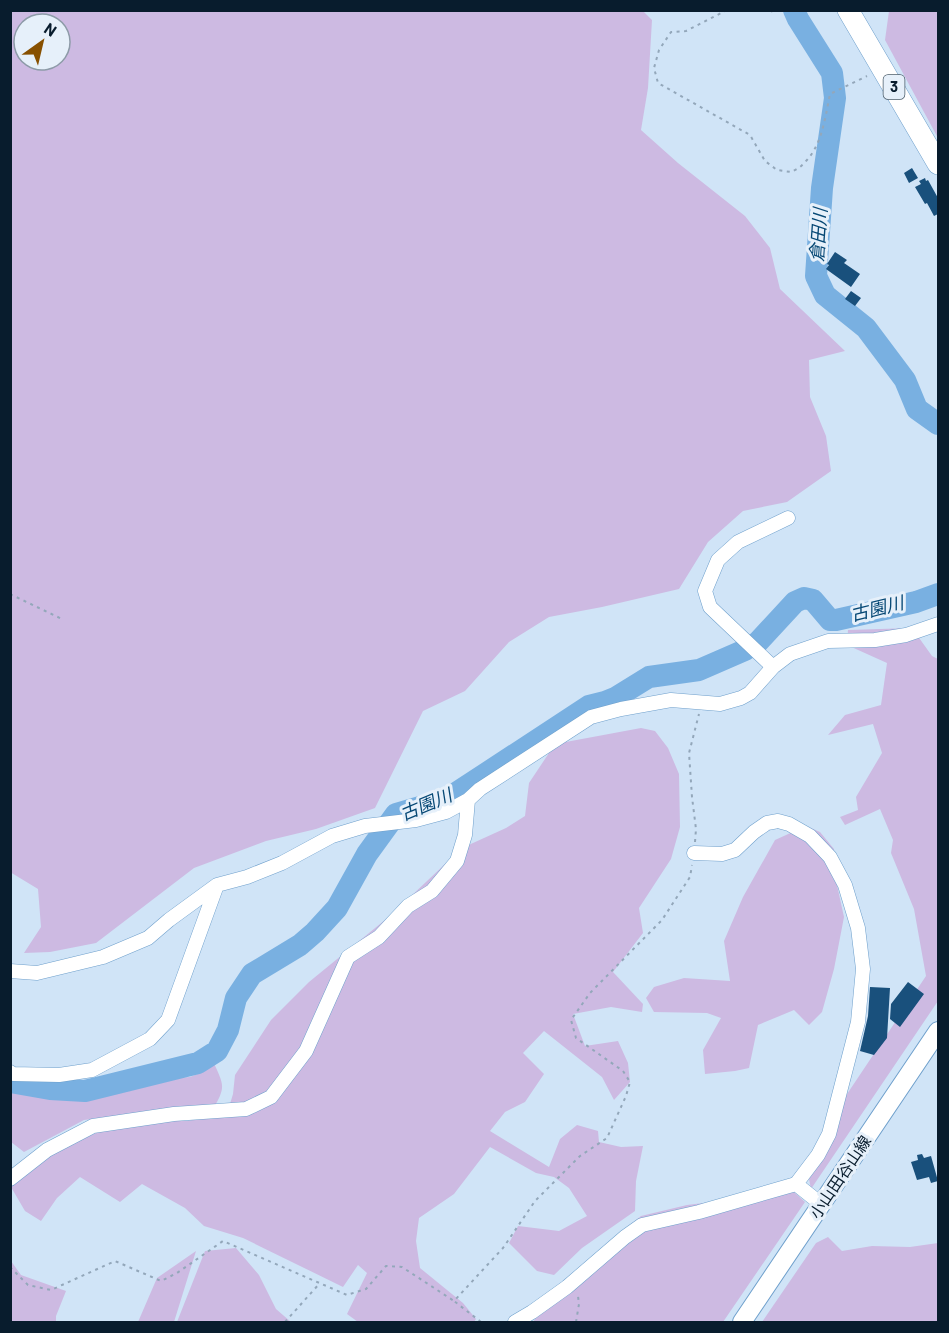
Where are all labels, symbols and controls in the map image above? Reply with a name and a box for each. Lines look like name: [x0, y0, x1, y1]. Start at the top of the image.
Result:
north arrow: [12, 12, 72, 72]
text: N: [41, 18, 60, 40]
road number: 3: [884, 75, 904, 99]
water label: 倉田川: [805, 205, 831, 263]
water label: 古園川: [848, 590, 908, 625]
water label: 古園川: [396, 783, 457, 825]
street label: 小山田谷山線: [805, 1132, 874, 1222]

